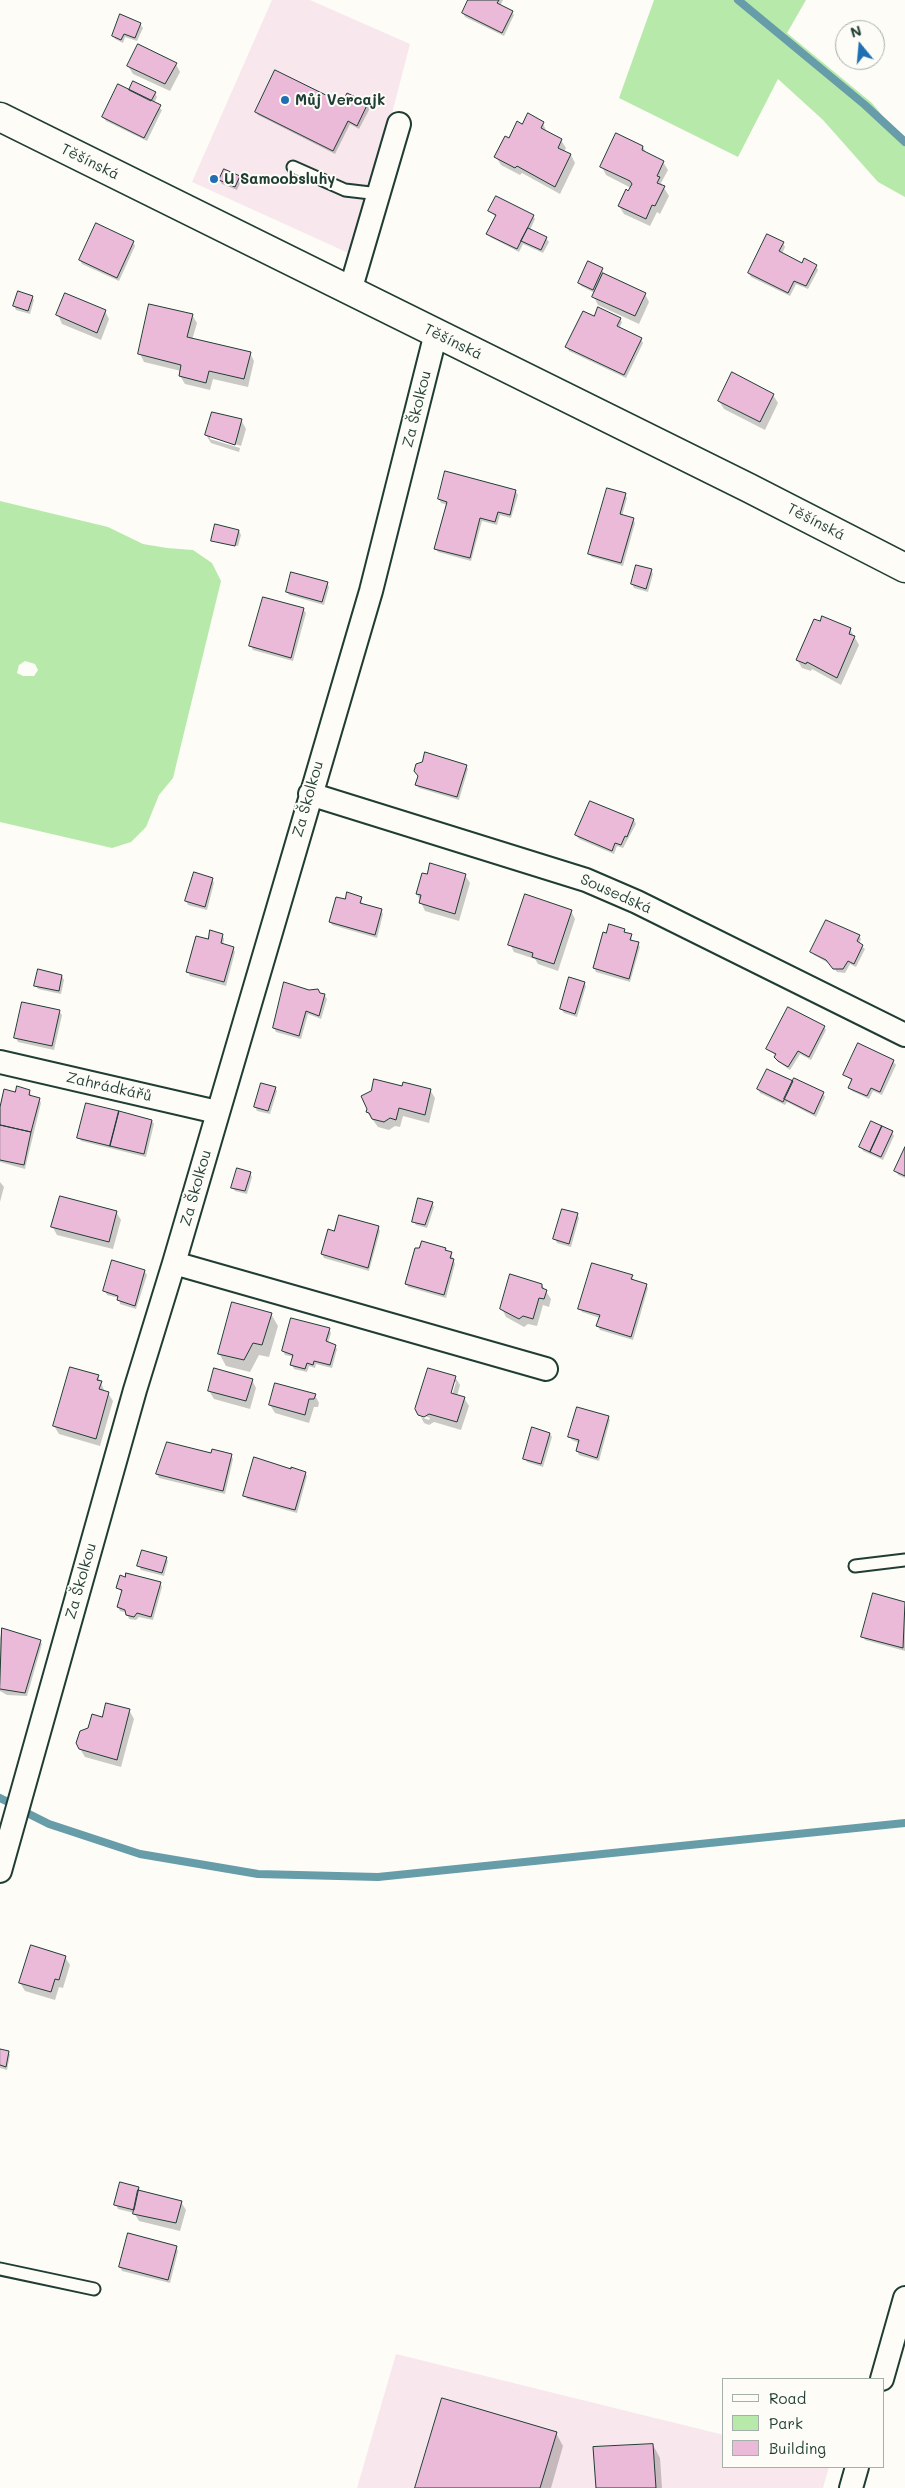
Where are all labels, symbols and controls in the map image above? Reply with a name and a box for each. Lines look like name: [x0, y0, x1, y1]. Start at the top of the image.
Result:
north arrow: [835, 20, 885, 70]
text: N: [848, 20, 864, 42]
place label: Můj Vercajk: [295, 91, 385, 109]
marker: Můj Vercajk: [279, 94, 291, 106]
street label: Těšínská: [58, 140, 122, 184]
place label: U Samoobsluhy: [224, 170, 335, 188]
marker: U Samoobsluhy: [208, 173, 220, 185]
street label: Těšínská: [421, 320, 485, 364]
street label: Za Školkou: [399, 369, 435, 449]
street label: Těšínská: [784, 500, 848, 544]
street label: Za Školkou: [289, 759, 327, 839]
street label: Sousedská: [578, 870, 654, 918]
street label: Zahrádkářů: [64, 1068, 154, 1106]
street label: Za Školkou: [177, 1148, 215, 1228]
street label: Za Školkou: [62, 1541, 100, 1621]
legend: [722, 2378, 885, 2468]
text: Road: [769, 2388, 806, 2408]
text: Park: [769, 2413, 803, 2433]
text: Building: [769, 2438, 826, 2458]

